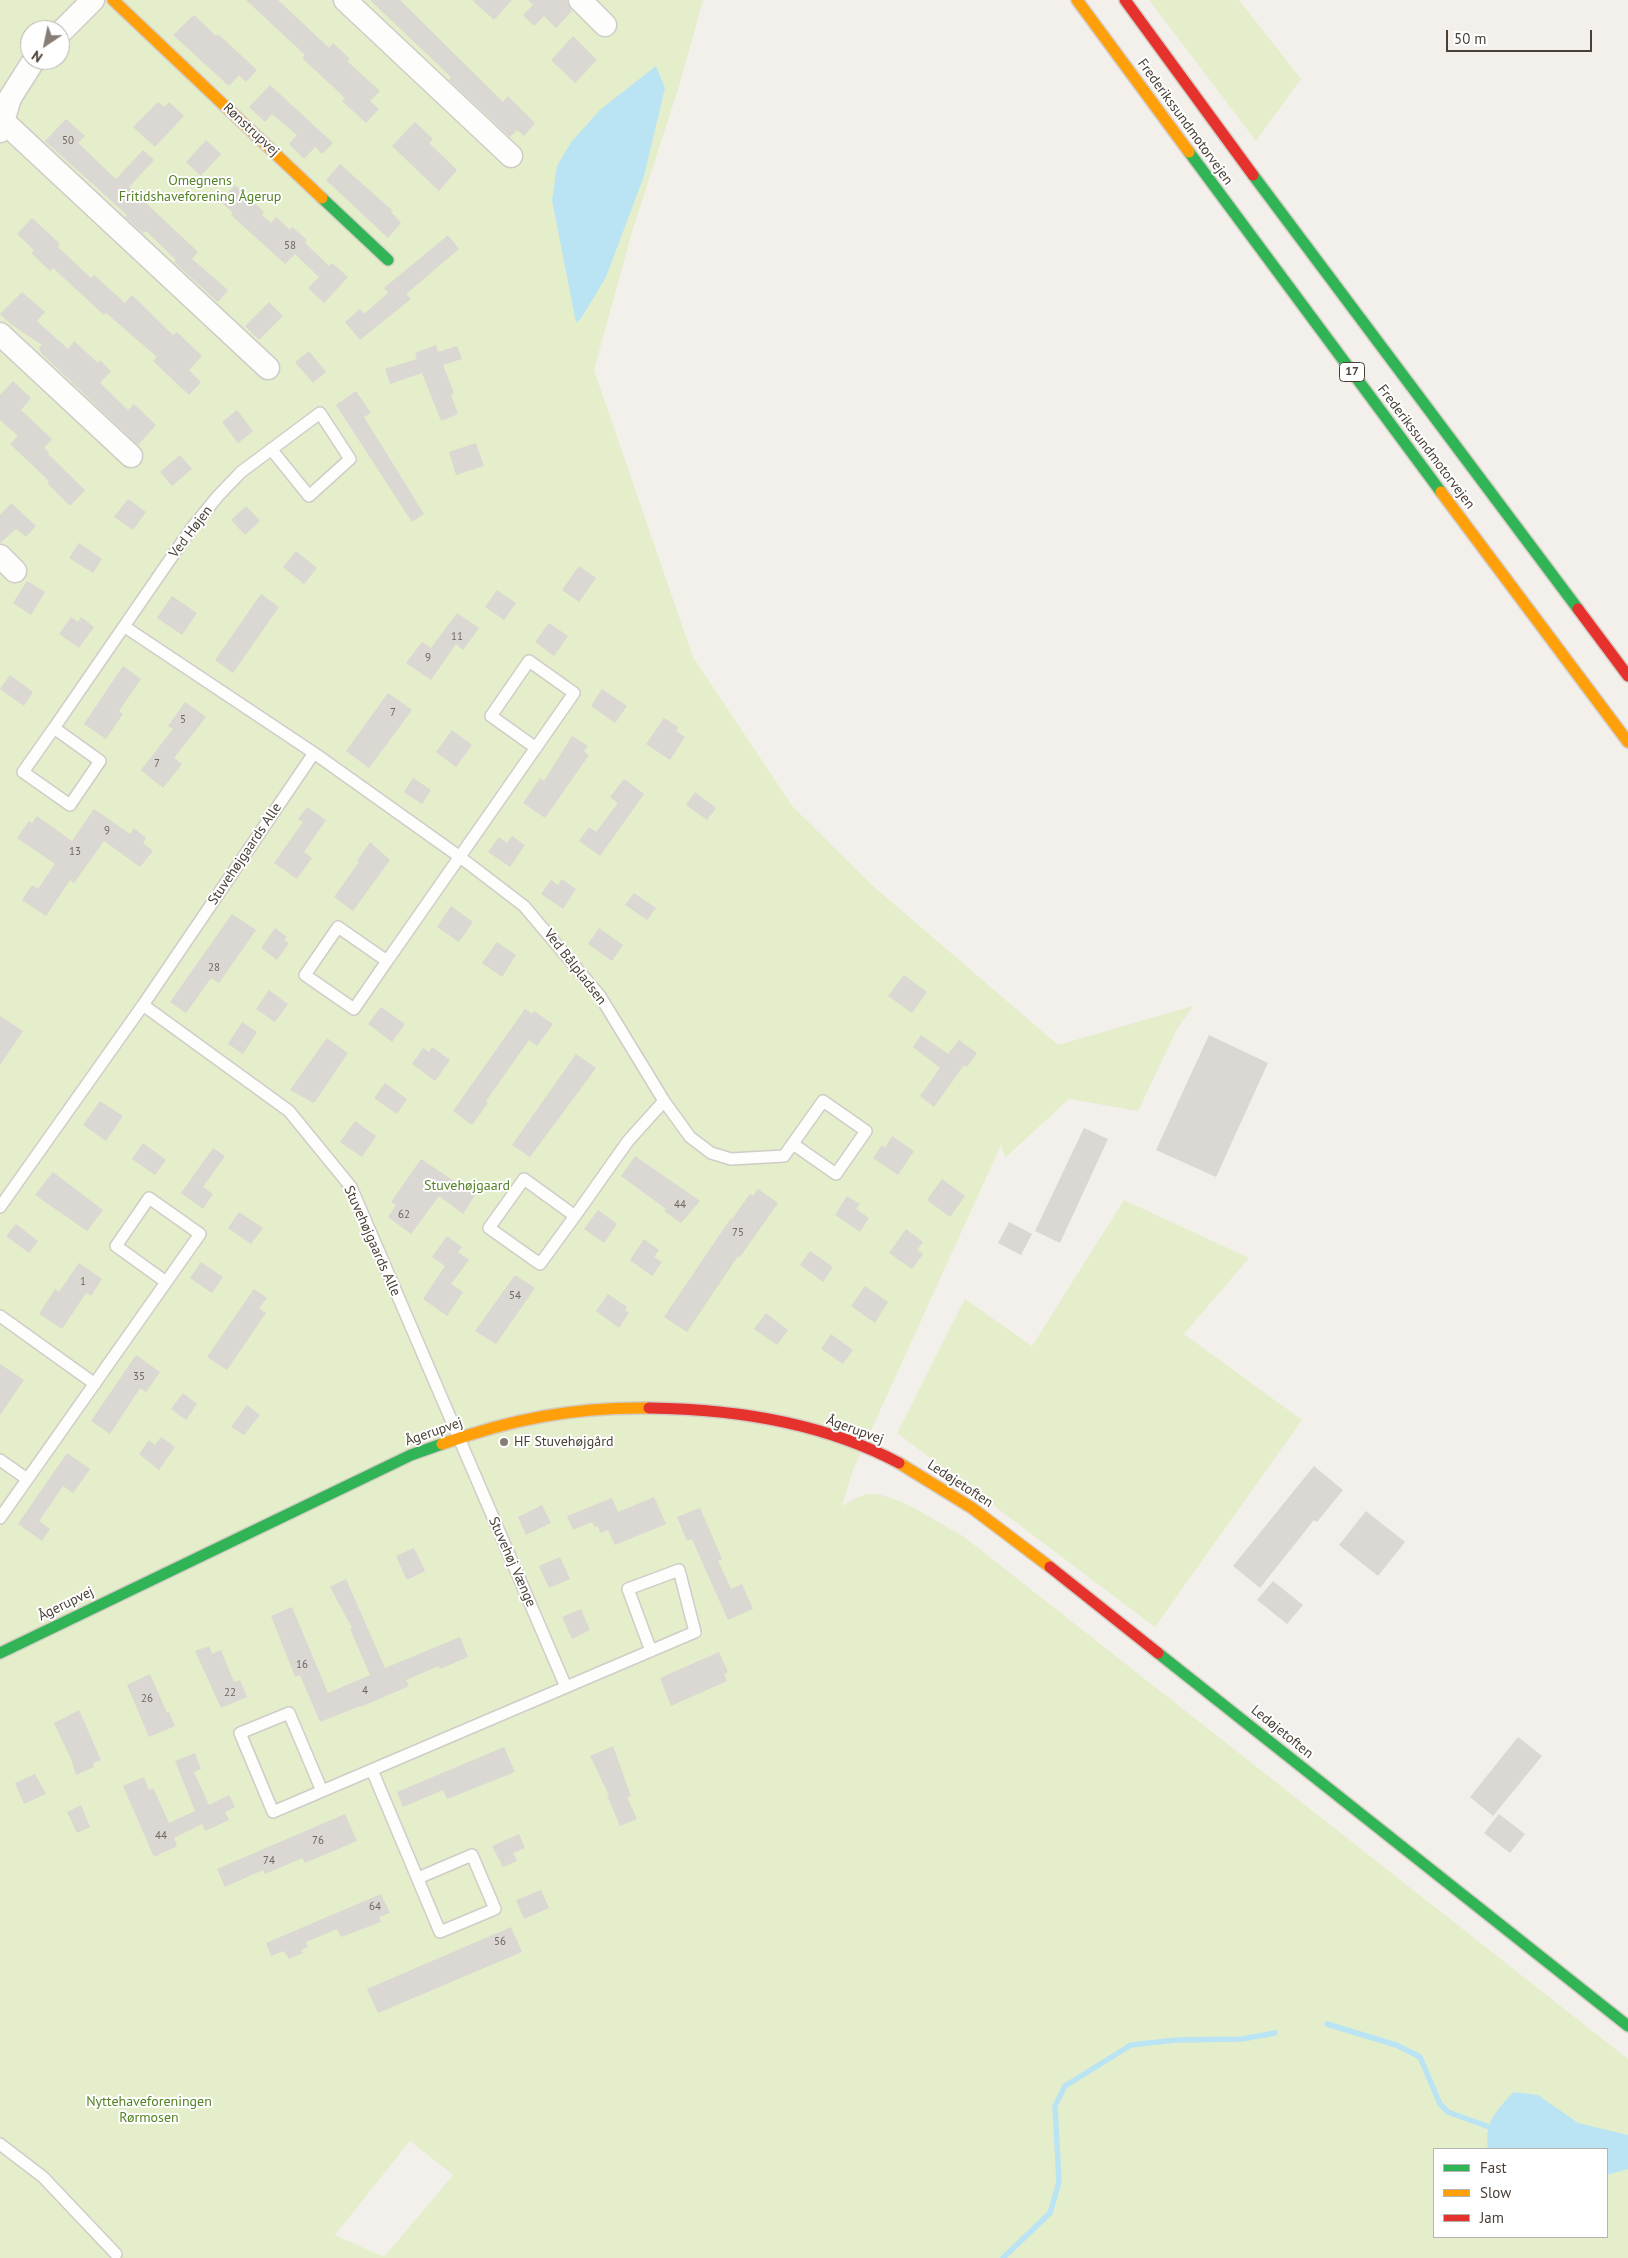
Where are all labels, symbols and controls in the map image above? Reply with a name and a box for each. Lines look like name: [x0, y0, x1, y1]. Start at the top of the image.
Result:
north arrow: [20, 20, 70, 70]
scale bar: [1448, 20, 1594, 52]
text: 50 m: [1454, 29, 1487, 48]
text: N: [28, 47, 46, 67]
street label: Frederikssundmotorvejen: [1134, 56, 1236, 188]
street label: Rønstrupvej: [219, 100, 283, 160]
house number: 50: [62, 134, 74, 148]
park label: Omegnens Fritidshaveforening Ågerup: [119, 173, 281, 206]
house number: 58: [284, 239, 296, 253]
road number: 17: [1340, 362, 1364, 382]
street label: Frederikssundmotorvejen: [1374, 381, 1478, 513]
street label: Ved Højen: [166, 503, 216, 561]
house number: 11: [451, 630, 463, 644]
house number: 9: [425, 651, 431, 665]
house number: 7: [390, 706, 396, 720]
house number: 5: [180, 713, 186, 727]
house number: 7: [154, 757, 160, 771]
street label: Stuvehøjgaards Alle: [205, 800, 285, 908]
house number: 9: [104, 824, 110, 838]
house number: 13: [69, 845, 81, 859]
street label: Ved Bålpladsen: [540, 926, 610, 1008]
house number: 28: [208, 961, 220, 975]
park label: Stuvehøjgaard: [424, 1178, 510, 1194]
street label: Stuvehøjgaards Alle: [340, 1183, 404, 1299]
house number: 44: [674, 1198, 686, 1212]
house number: 62: [398, 1208, 410, 1222]
house number: 75: [732, 1226, 744, 1240]
house number: 1: [80, 1275, 86, 1289]
house number: 54: [509, 1289, 521, 1303]
house number: 35: [133, 1370, 145, 1384]
street label: Ågerupvej: [824, 1412, 886, 1448]
street label: Ågerupvej: [403, 1414, 465, 1450]
place label: HF Stuvehøjgård: [514, 1434, 613, 1450]
marker: HF Stuvehøjgård: [498, 1436, 510, 1448]
street label: Ledøjetoften: [924, 1457, 996, 1511]
street label: Stuvehøj Vænge: [485, 1514, 539, 1610]
street label: Ågerupvej: [35, 1583, 97, 1625]
house number: 16: [296, 1658, 308, 1672]
house number: 4: [362, 1684, 368, 1698]
house number: 22: [224, 1686, 236, 1700]
house number: 26: [141, 1692, 153, 1706]
street label: Ledøjetoften: [1248, 1702, 1316, 1762]
house number: 44: [155, 1829, 167, 1843]
house number: 76: [312, 1834, 324, 1848]
house number: 74: [263, 1854, 275, 1868]
house number: 64: [369, 1900, 381, 1914]
house number: 56: [494, 1935, 506, 1949]
park label: Nyttehaveforeningen Rørmosen: [86, 2094, 212, 2126]
legend: [1433, 2148, 1608, 2238]
text: Fast: [1480, 2158, 1507, 2177]
text: Slow: [1480, 2183, 1511, 2202]
text: Jam: [1480, 2208, 1504, 2227]

